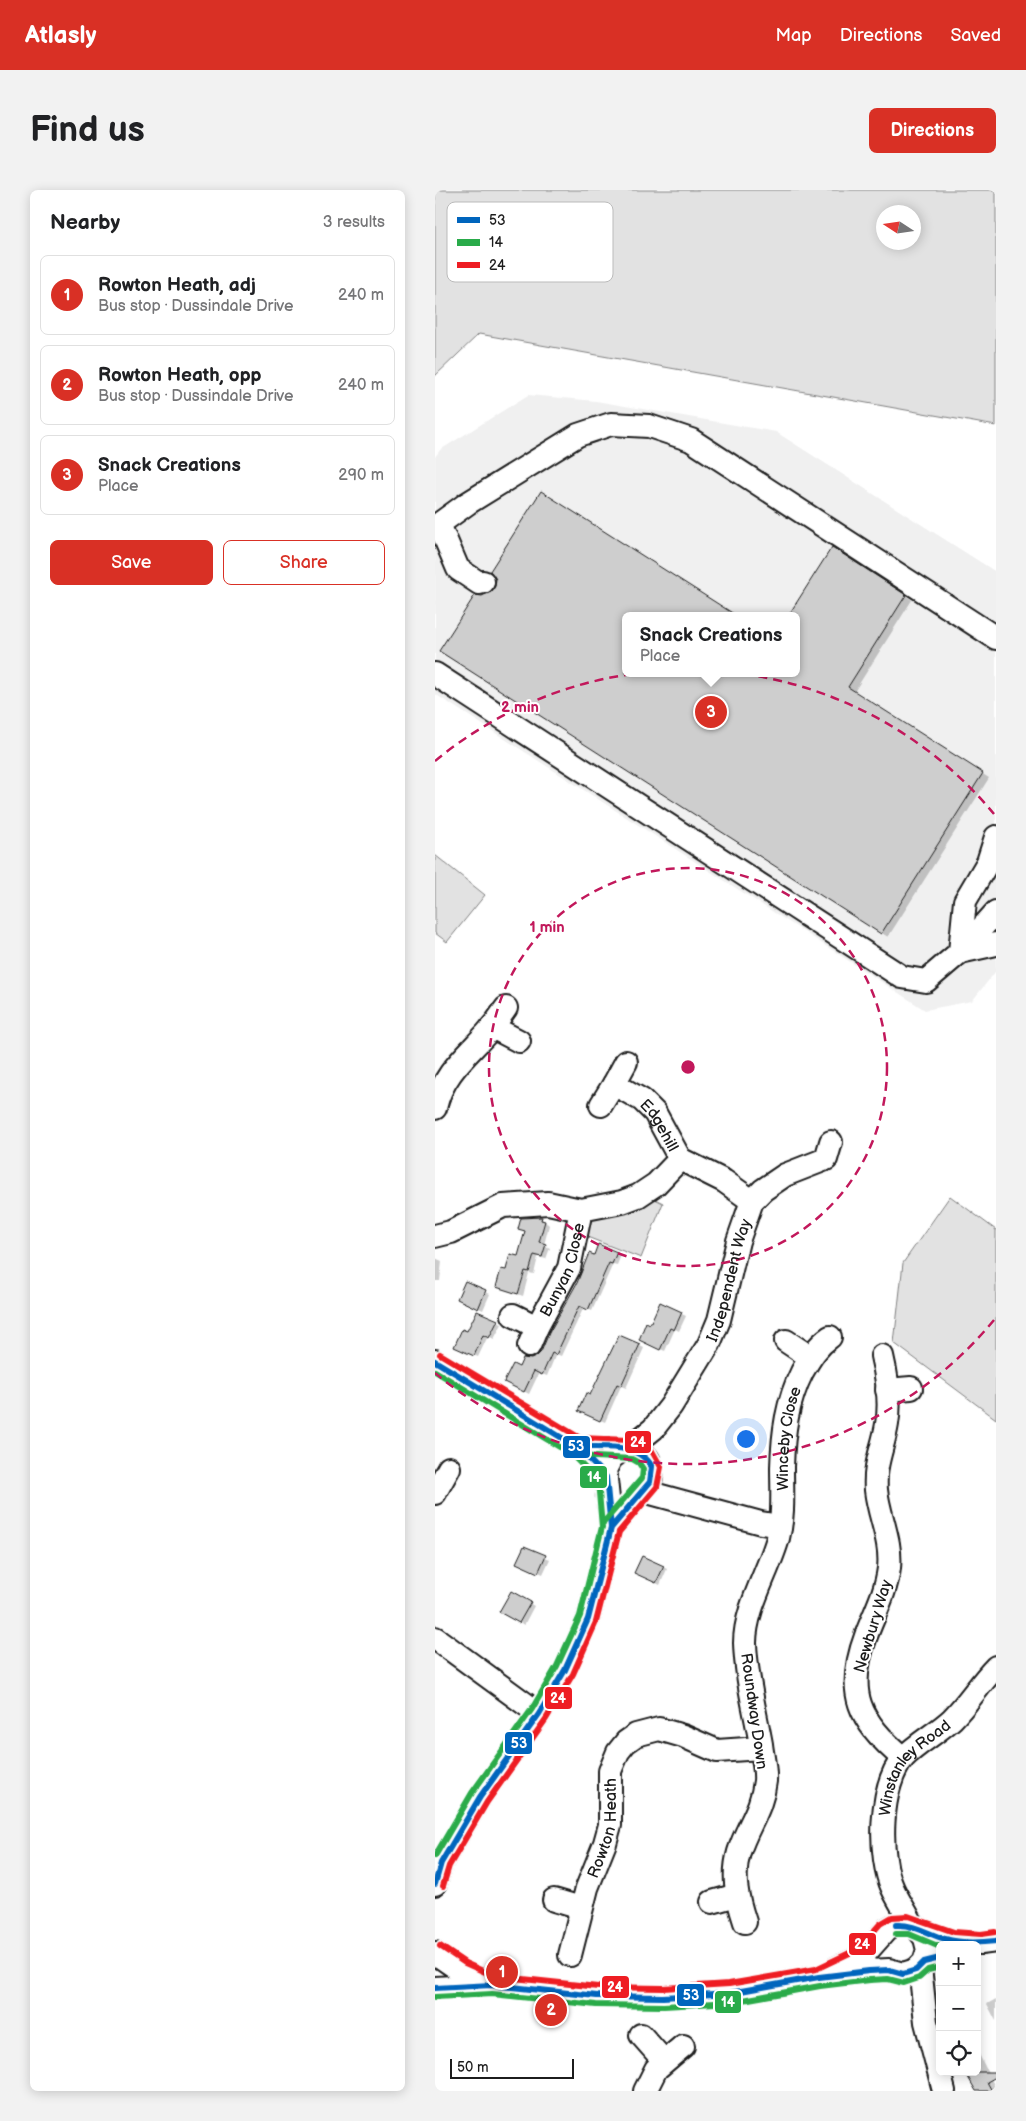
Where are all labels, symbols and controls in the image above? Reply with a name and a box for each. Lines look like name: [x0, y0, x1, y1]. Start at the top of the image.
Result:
text: Atlasly: [25, 21, 96, 50]
text: Map: [776, 25, 812, 46]
text: Directions: [840, 25, 922, 46]
text: Saved: [950, 25, 1001, 46]
button: Directions: [869, 108, 996, 153]
text: Find us: [30, 109, 145, 152]
legend: [447, 202, 613, 282]
north arrow: [876, 205, 921, 250]
text: Nearby: [50, 210, 120, 235]
text: 53: [489, 212, 506, 229]
text: 3 results: [323, 213, 385, 232]
text: 14: [489, 234, 503, 251]
text: 24: [489, 257, 506, 274]
text: Rowton Heath, adj: [98, 274, 256, 297]
text: 1: [64, 286, 70, 305]
text: 240 m: [338, 286, 384, 305]
text: Bus stop · Dussindale Drive: [98, 297, 294, 316]
text: Rowton Heath, opp: [98, 364, 262, 387]
text: 2: [62, 376, 72, 395]
text: 240 m: [338, 376, 384, 395]
text: Bus stop · Dussindale Drive: [98, 387, 294, 406]
text: Snack Creations: [98, 454, 241, 477]
text: 3: [62, 466, 72, 485]
text: 290 m: [338, 466, 384, 485]
text: Place: [98, 477, 139, 496]
button: Save: [50, 540, 213, 585]
button: Share: [223, 540, 385, 585]
popup: [622, 612, 800, 677]
text: Snack Creations: [640, 624, 782, 647]
text: Place: [640, 647, 680, 666]
pin: 3: [695, 693, 727, 731]
text: 2 min: [501, 698, 539, 717]
text: 1 min: [529, 918, 565, 937]
centre of rings: [679, 1058, 697, 1076]
street label: Edgehill: [636, 1096, 682, 1155]
street label: Independent Way: [703, 1216, 756, 1345]
street label: Bunyan Close: [536, 1221, 589, 1320]
street label: Winceby Close: [774, 1384, 806, 1491]
your location: [733, 1426, 759, 1452]
line badge: 24: [624, 1430, 652, 1454]
text: 24: [630, 1434, 647, 1451]
line badge: 53: [562, 1435, 591, 1459]
text: 53: [568, 1438, 584, 1455]
line badge: 14: [579, 1465, 608, 1489]
text: 14: [587, 1469, 602, 1486]
street label: Newbury Way: [850, 1577, 897, 1675]
street label: Roundway Down: [736, 1652, 771, 1771]
line badge: 24: [544, 1686, 573, 1710]
text: 24: [550, 1690, 567, 1707]
street label: Winstanley Road: [876, 1716, 955, 1817]
line badge: 53: [504, 1731, 533, 1755]
text: 53: [511, 1735, 527, 1752]
street label: Rowton Heath: [584, 1778, 621, 1881]
line badge: 24: [848, 1932, 877, 1956]
text: 24: [854, 1936, 871, 1953]
map controls: [936, 1941, 981, 2076]
button: +: [936, 1941, 981, 1986]
pin: 1: [486, 1953, 518, 1991]
line badge: 24: [601, 1975, 630, 1999]
text: 24: [607, 1979, 624, 1996]
line badge: 53: [676, 1983, 705, 2007]
button: −: [936, 1986, 981, 2031]
text: 53: [683, 1987, 699, 2004]
line badge: 14: [714, 1990, 742, 2014]
pin: 2: [535, 1991, 567, 2029]
text: 14: [721, 1994, 736, 2011]
button: locate: [936, 2031, 981, 2076]
scale bar: [450, 2056, 574, 2079]
text: 50 m: [457, 2059, 489, 2076]

